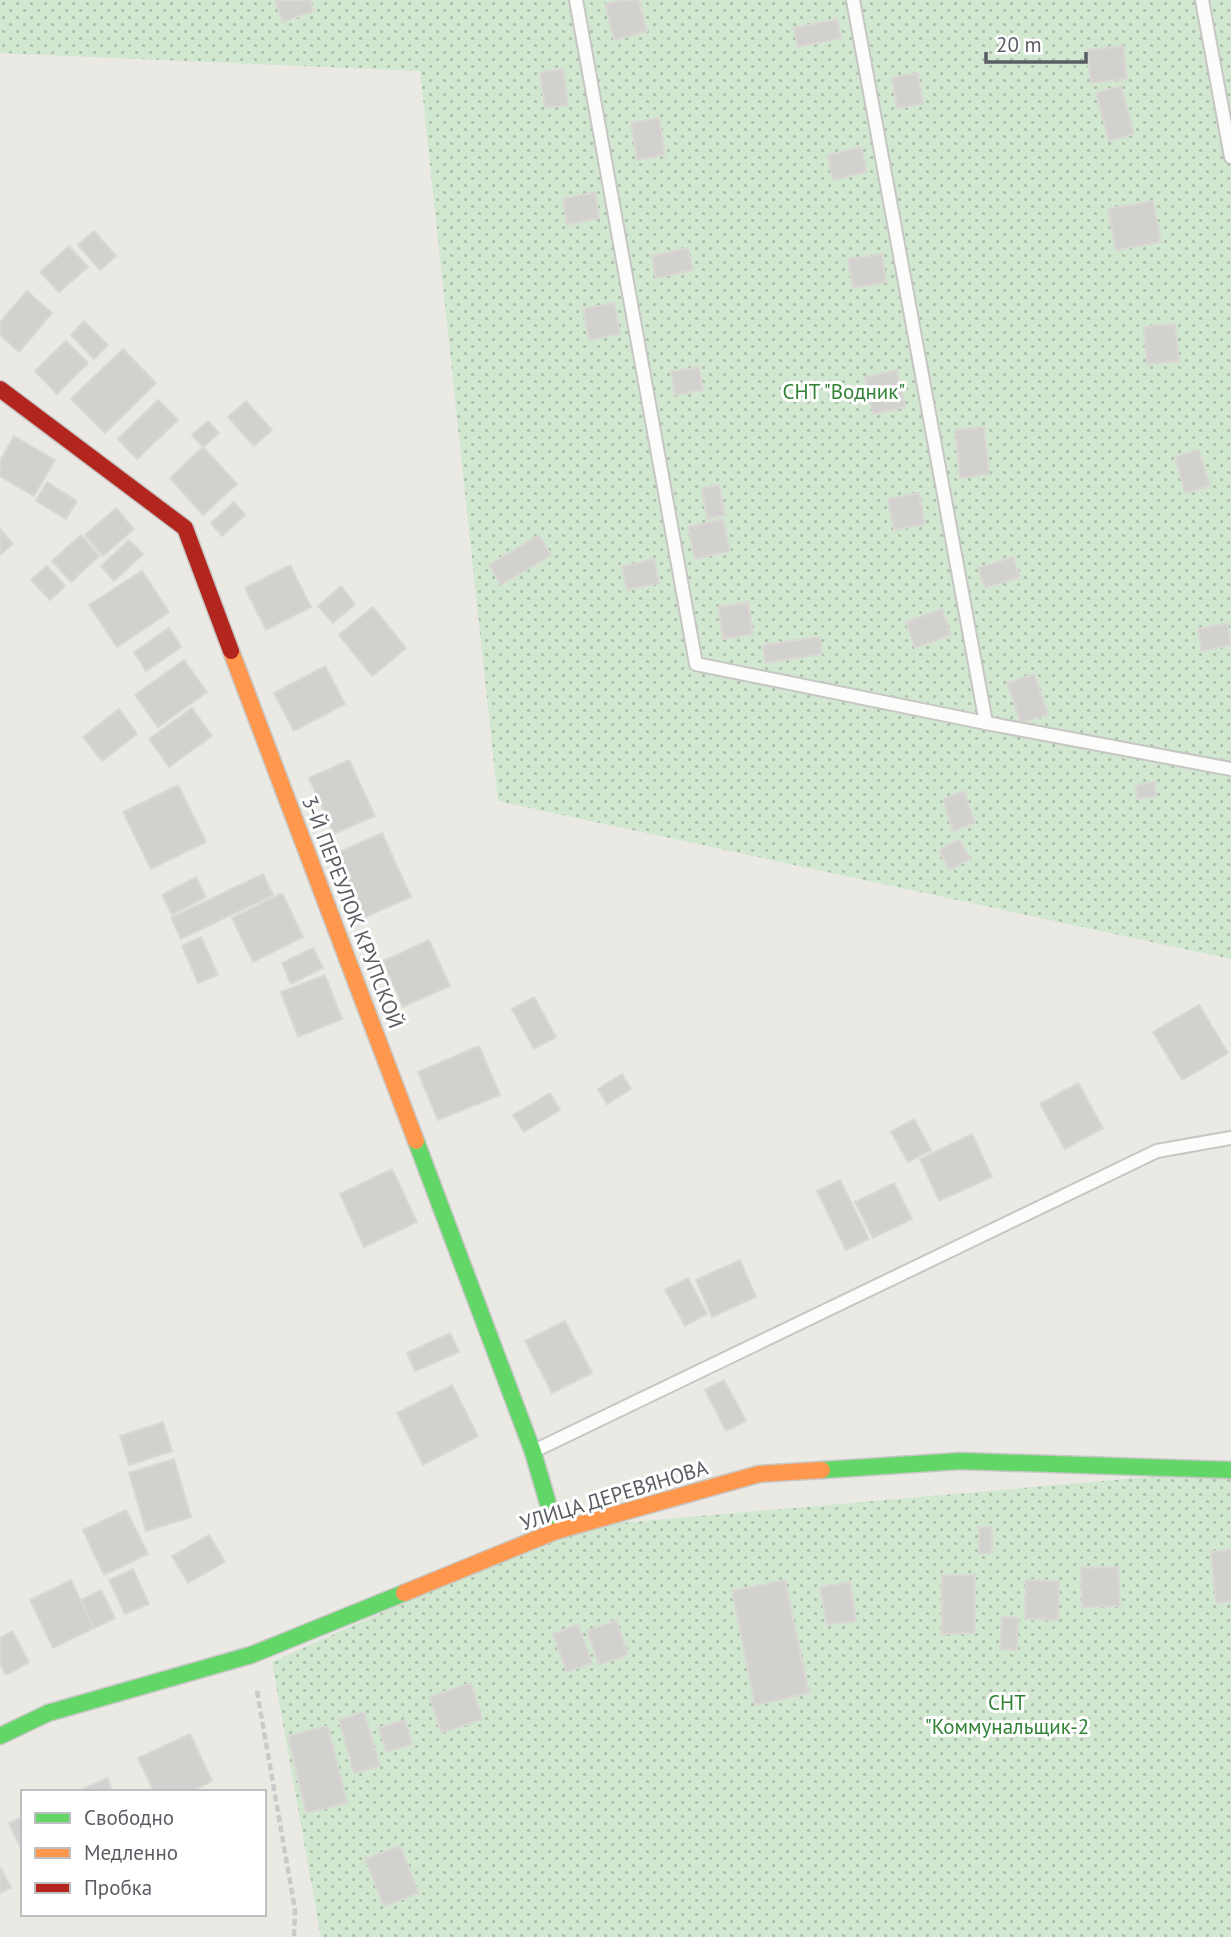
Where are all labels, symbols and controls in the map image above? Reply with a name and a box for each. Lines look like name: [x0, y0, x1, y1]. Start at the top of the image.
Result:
scale bar: [986, 21, 1086, 65]
text: 20 m: [996, 31, 1042, 58]
park label: СНТ "Водник": [783, 378, 905, 405]
street label: 3-Й ПЕРЕУЛОК КРУПСКОЙ: [296, 792, 410, 1032]
street label: УЛИЦА ДЕРЕВЯНОВА: [517, 1453, 712, 1536]
park label: СНТ "Коммунальщик-2: [925, 1689, 1089, 1740]
legend: [21, 1790, 266, 1916]
text: Свободно: [84, 1804, 174, 1831]
text: Медленно: [84, 1839, 178, 1866]
text: Пробка: [84, 1874, 152, 1901]

